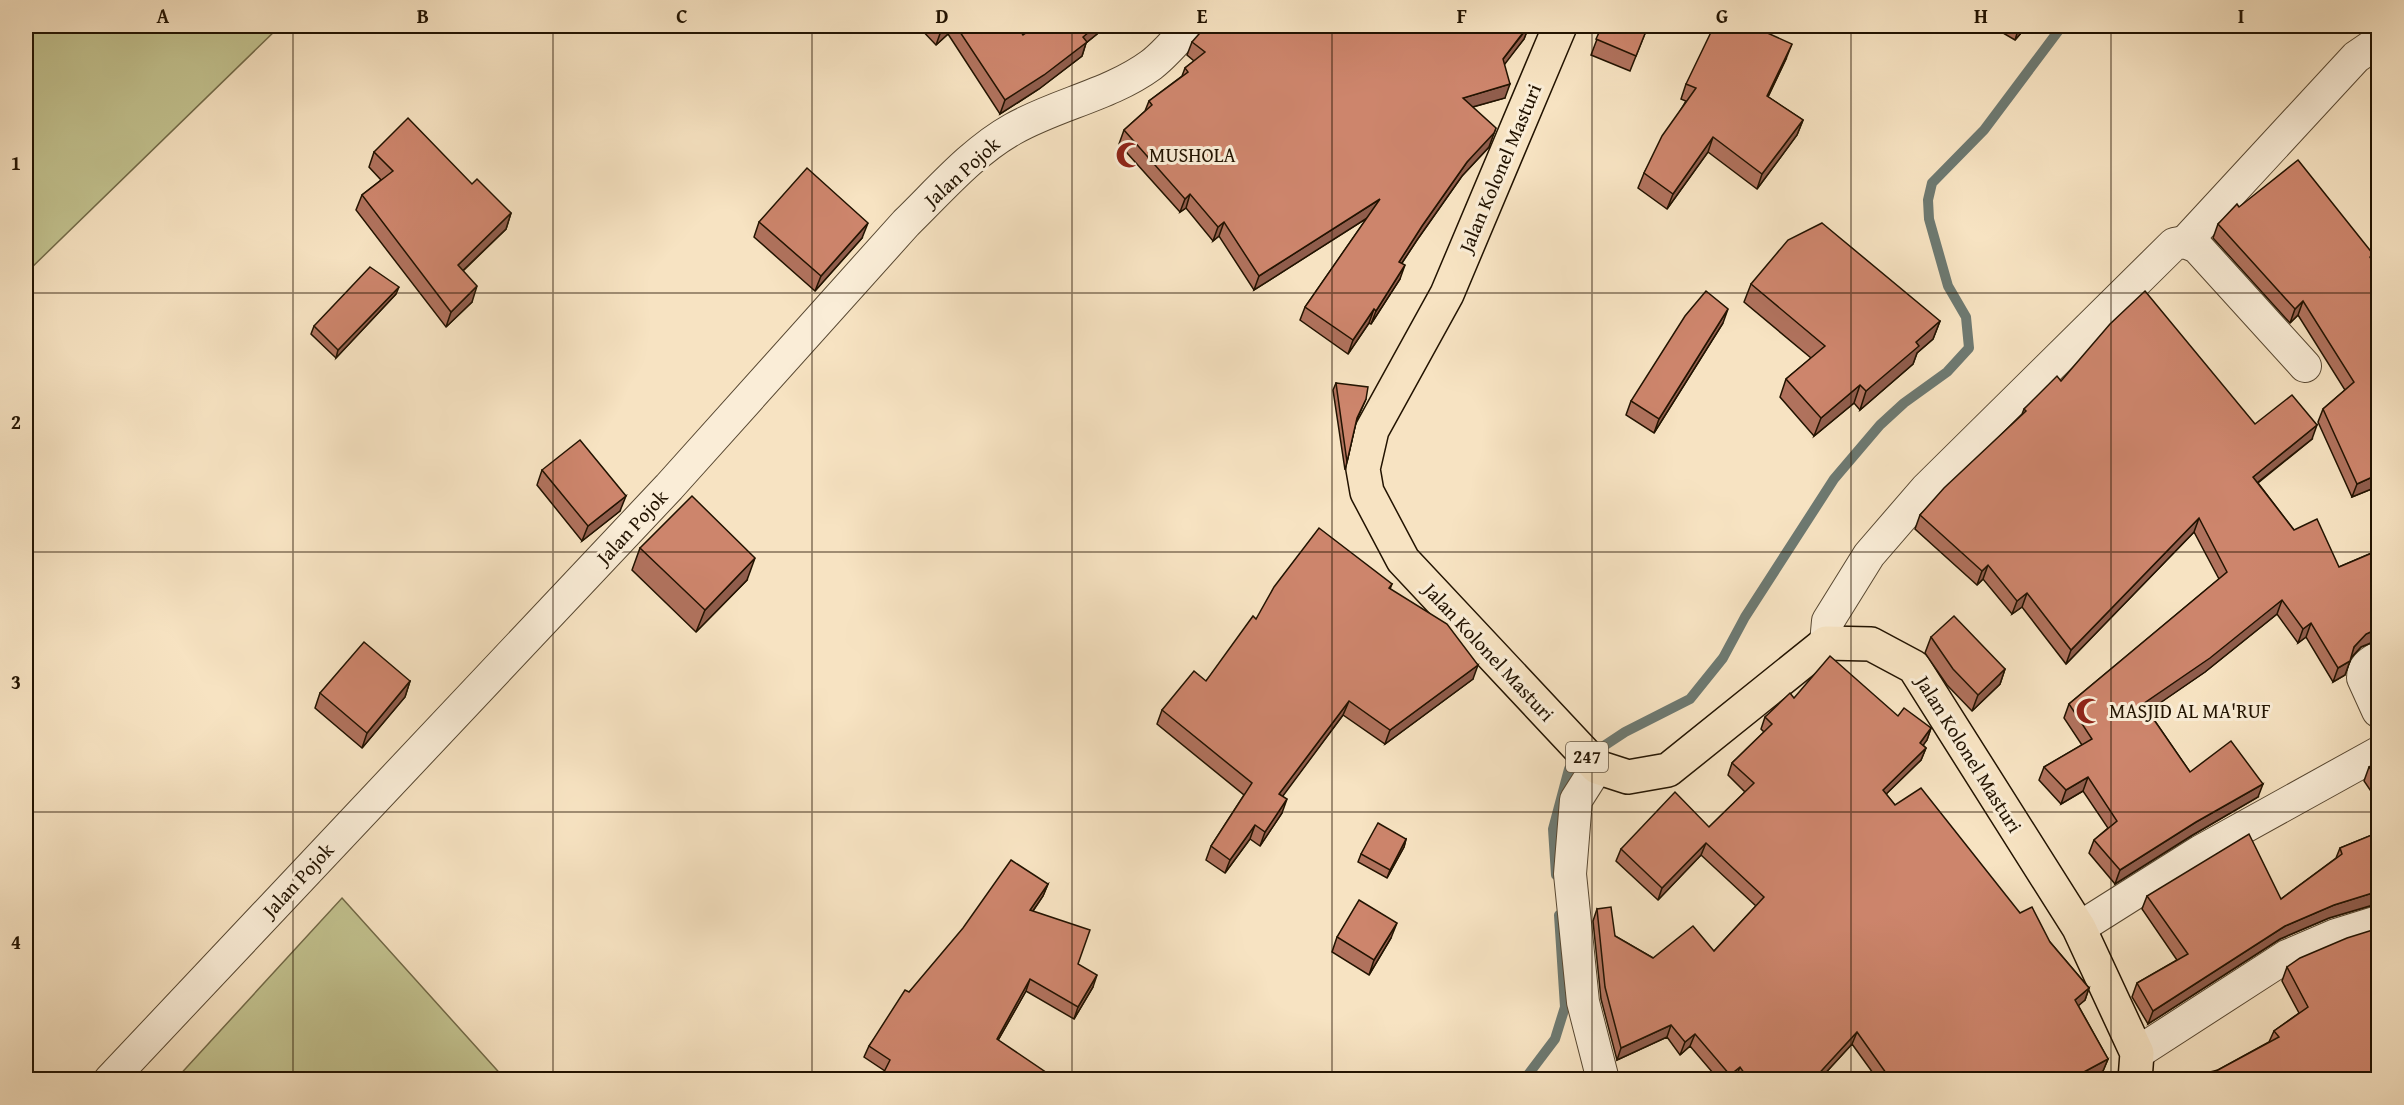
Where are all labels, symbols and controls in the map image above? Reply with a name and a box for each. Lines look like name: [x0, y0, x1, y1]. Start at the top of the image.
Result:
text: A: [157, 1, 170, 30]
text: B: [417, 1, 429, 30]
text: C: [676, 1, 688, 30]
text: D: [935, 1, 949, 30]
text: E: [1197, 1, 1208, 30]
text: F: [1457, 1, 1467, 30]
text: G: [1716, 1, 1728, 30]
text: H: [1974, 1, 1988, 30]
text: I: [2238, 1, 2244, 30]
street label: Jalan Kolonel Masturi: [1450, 79, 1548, 259]
street label: Jalan Pojok: [915, 129, 1007, 216]
mosque icon: MUSHOLA: [1114, 140, 1144, 170]
place label: MUSHOLA: [1149, 140, 1236, 169]
text: 1: [11, 148, 21, 177]
text: 2: [11, 407, 21, 436]
street label: Jalan Pojok: [587, 482, 675, 573]
street label: Jalan Kolonel Masturi: [1415, 574, 1562, 728]
text: 3: [11, 667, 21, 696]
street label: Jalan Kolonel Masturi: [1908, 667, 2030, 838]
mosque icon: MASJID AL MA'RUF: [2074, 696, 2104, 726]
place label: MASJID AL MA'RUF: [2109, 696, 2271, 725]
road number: 247: [1566, 742, 1608, 772]
street label: Jalan Pojok: [253, 835, 341, 926]
text: 4: [11, 927, 21, 956]

